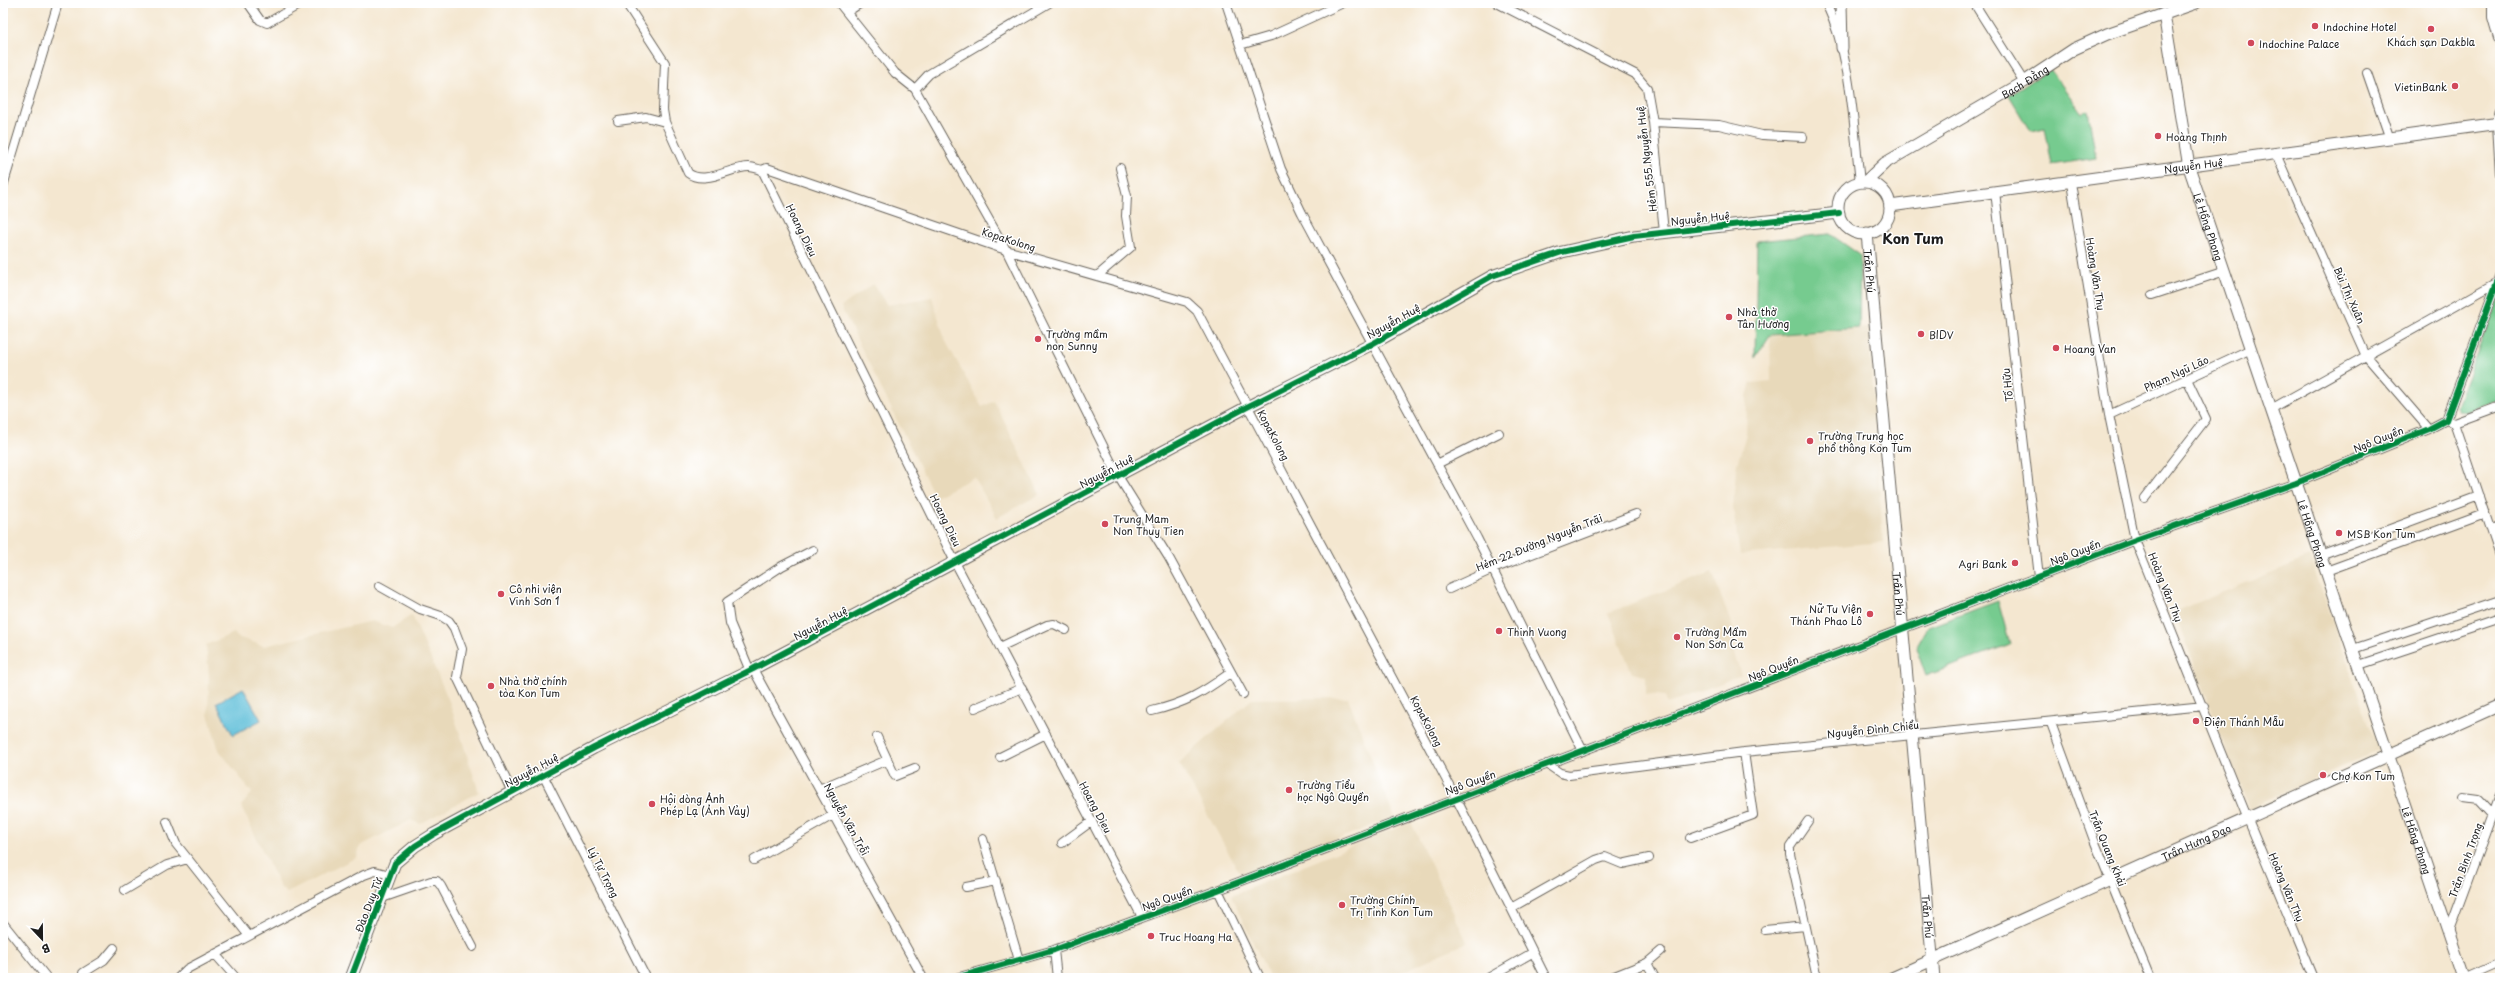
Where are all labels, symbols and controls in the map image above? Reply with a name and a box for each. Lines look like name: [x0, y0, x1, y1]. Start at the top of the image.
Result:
place label: Indochine Hotel: [2323, 19, 2397, 34]
marker: Indochine Hotel: [2310, 21, 2320, 31]
marker: Khách sạn Dakbla: [2426, 24, 2436, 34]
place label: Khách sạn Dakbla: [2387, 34, 2476, 49]
place label: Indochine Palace: [2259, 36, 2339, 51]
marker: Indochine Palace: [2246, 38, 2256, 48]
street label: Bạch Đằng: [1998, 60, 2051, 101]
place label: VietinBank: [2394, 79, 2447, 94]
marker: VietinBank: [2450, 81, 2460, 91]
street label: Hẻm 555 Nguyễn Huệ: [1632, 105, 1660, 213]
place label: Hoàng Thịnh: [2166, 129, 2227, 144]
marker: Hoàng Thịnh: [2153, 131, 2163, 141]
street label: Nguyễn Huệ: [2163, 153, 2223, 176]
street label: Lê Hồng Phong: [2191, 191, 2228, 263]
street label: Hoang Dieu: [783, 201, 821, 259]
street label: Nguyễn Huệ: [1670, 207, 1730, 229]
street label: KopaKolong: [980, 223, 1038, 255]
district label: Kon Tum: [1882, 228, 1944, 249]
street label: Hoàng Văn Thụ: [2083, 236, 2109, 312]
street label: Trần Phú: [1861, 248, 1880, 293]
street label: Bùi Thị Xuân: [2331, 264, 2369, 326]
street label: Nguyễn Huệ: [1364, 300, 1422, 342]
place label: Nhà thờ Tân Hương: [1737, 304, 1790, 331]
marker: Nhà thờ Tân Hương: [1724, 312, 1734, 322]
place label: Trường mầm non Sunny: [1046, 326, 1108, 353]
place label: BIDV: [1929, 327, 1954, 342]
marker: BIDV: [1916, 329, 1926, 339]
marker: Trường mầm non Sunny: [1033, 334, 1043, 344]
place label: Hoang Van: [2064, 341, 2116, 356]
marker: Hoang Van: [2051, 343, 2061, 353]
street label: Phạm Ngũ Lão: [2141, 351, 2211, 395]
street label: Tố Hữu: [1998, 367, 2016, 403]
street label: KopaKolong: [1254, 407, 1294, 463]
street label: Ngô Quyền: [2351, 422, 2405, 456]
place label: Trường Trung học phổ thông Kon Tum: [1818, 428, 1911, 455]
marker: Trường Trung học phổ thông Kon Tum: [1805, 436, 1815, 446]
street label: Nguyễn Huệ: [1077, 451, 1136, 491]
street label: Hoang Dieu: [927, 491, 965, 549]
street label: Lê Hồng Phong: [2295, 498, 2332, 569]
street label: Hẻm 22 Đường Nguyễn Trãi: [1473, 510, 1605, 574]
place label: Trung Mam Non Thuy Tien: [1113, 511, 1184, 539]
marker: Trung Mam Non Thuy Tien: [1100, 519, 1110, 529]
place label: MSB Kon Tum: [2347, 526, 2415, 541]
marker: MSB Kon Tum: [2334, 528, 2344, 538]
street label: Ngô Quyền: [2048, 536, 2102, 568]
street label: Hoàng Văn Thụ: [2145, 550, 2187, 624]
place label: Agri Bank: [1959, 556, 2007, 571]
marker: Agri Bank: [2010, 558, 2020, 568]
street label: Trần Phú: [1890, 571, 1909, 616]
place label: Cô nhi viện Vinh Sơn 1: [509, 581, 562, 608]
marker: Cô nhi viện Vinh Sơn 1: [496, 589, 506, 599]
place label: Nữ Tu Viện Thánh Phao Lô: [1790, 601, 1862, 628]
street label: Nguyễn Huệ: [791, 603, 850, 643]
marker: Nữ Tu Viện Thánh Phao Lô: [1865, 609, 1875, 619]
place label: Thinh Vuong: [1507, 624, 1567, 639]
place label: Trường Mầm Non Sơn Ca: [1685, 624, 1747, 651]
marker: Thinh Vuong: [1494, 626, 1504, 636]
marker: Trường Mầm Non Sơn Ca: [1672, 632, 1682, 642]
street label: Ngô Quyền: [1746, 652, 1800, 684]
place label: Nhà thờ chính tòa Kon Tum: [499, 673, 567, 700]
marker: Nhà thờ chính tòa Kon Tum: [486, 681, 496, 691]
street label: KopaKolong: [1407, 693, 1447, 749]
place label: Điện Thánh Mẫu: [2204, 714, 2284, 729]
marker: Điện Thánh Mẫu: [2191, 716, 2201, 726]
street label: Nguyễn Đình Chiểu: [1826, 717, 1920, 741]
street label: Nguyễn Huệ: [502, 750, 561, 790]
street label: Ngô Quyền: [1443, 766, 1497, 798]
place label: Chợ Kon Tum: [2331, 768, 2395, 783]
marker: Chợ Kon Tum: [2318, 770, 2328, 780]
place label: Trường Tiểu học Ngô Quyền: [1297, 777, 1369, 804]
street label: Hoang Dieu: [1076, 779, 1116, 835]
street label: Nguyễn Văn Trỗi: [821, 780, 873, 858]
marker: Trường Tiểu học Ngô Quyền: [1284, 785, 1294, 795]
place label: Hội dòng Ảnh Phép Lạ (Ảnh Vảy): [660, 791, 750, 818]
marker: Hội dòng Ảnh Phép Lạ (Ảnh Vảy): [647, 799, 657, 809]
street label: Lê Hồng Phong: [2399, 804, 2436, 876]
street label: Trần Quang Khải: [2086, 808, 2130, 889]
street label: Trần Hưng Đạo: [2159, 819, 2233, 864]
street label: Trần Bình Trọng: [2444, 820, 2486, 900]
street label: Lý Tự Trọng: [585, 844, 623, 900]
street label: Hoàng Văn Thụ: [2266, 850, 2308, 924]
street label: Đào Duy Từ: [351, 875, 386, 934]
street label: Ngô Quyền: [1140, 882, 1194, 914]
place label: Trường Chính Trị Tỉnh Kon Tum: [1350, 892, 1433, 919]
street label: Trần Phú: [1919, 894, 1938, 939]
marker: Trường Chính Trị Tỉnh Kon Tum: [1337, 900, 1347, 910]
north arrow: [22, 919, 62, 959]
place label: Truc Hoang Ha: [1159, 929, 1233, 944]
marker: Truc Hoang Ha: [1146, 931, 1156, 941]
text: B: [39, 939, 53, 958]

